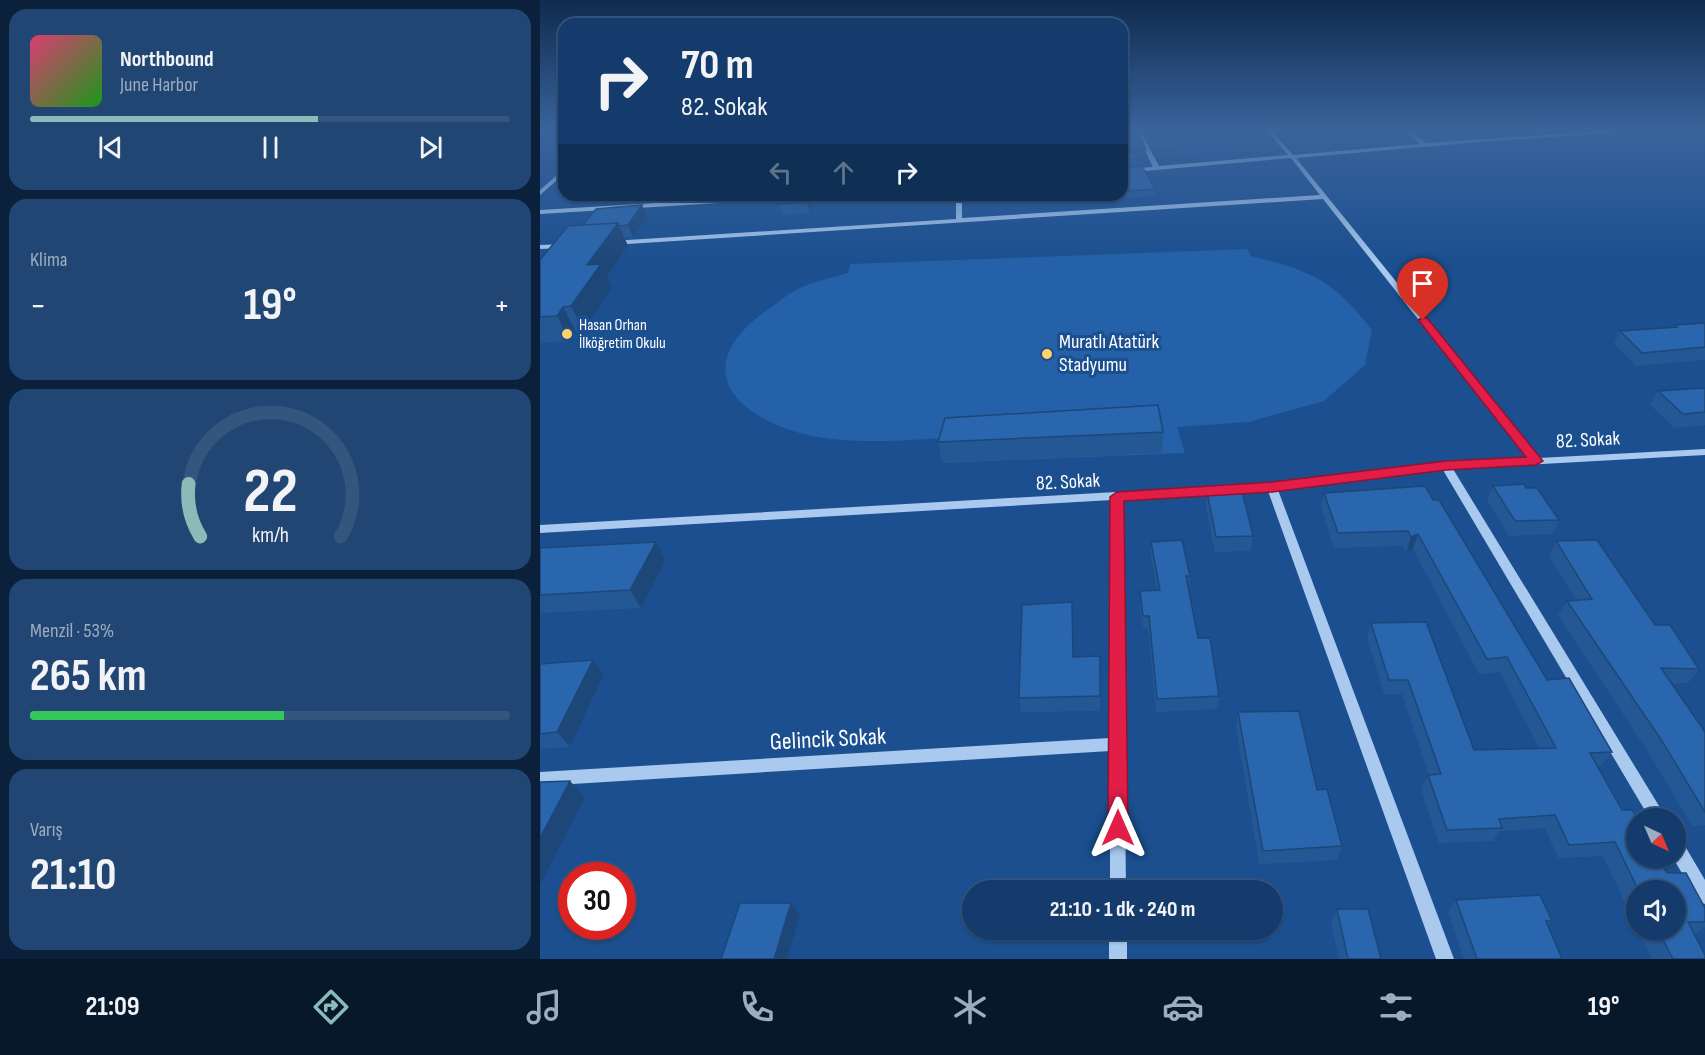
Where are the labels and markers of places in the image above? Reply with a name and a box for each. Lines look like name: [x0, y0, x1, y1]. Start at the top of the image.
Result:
pin: [1397, 258, 1448, 320]
place label: Hasan Orhan İlköğretim Okulu: [579, 316, 666, 353]
marker: Hasan Orhan İlköğretim Okulu: [560, 327, 574, 341]
place label: Muratlı Atatürk Stadyumu: [1059, 330, 1160, 377]
marker: Muratlı Atatürk Stadyumu: [1040, 347, 1054, 361]

